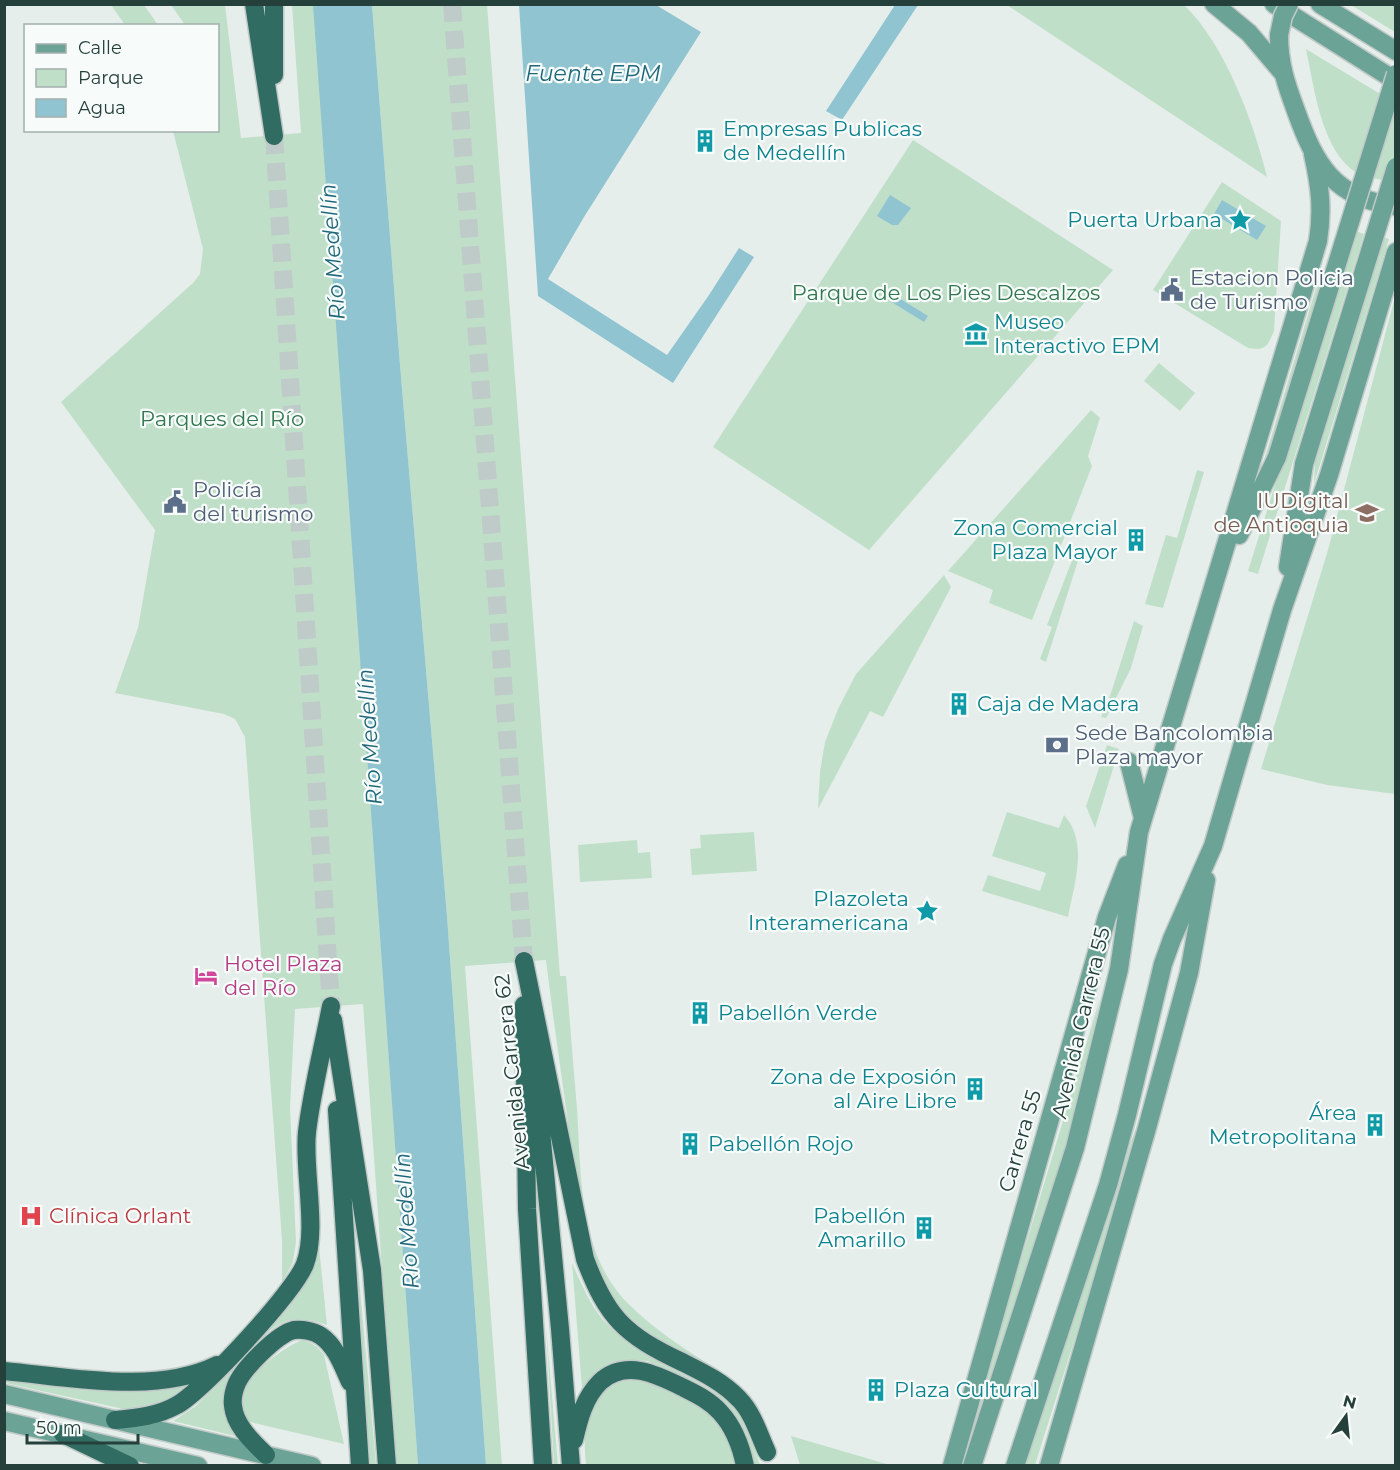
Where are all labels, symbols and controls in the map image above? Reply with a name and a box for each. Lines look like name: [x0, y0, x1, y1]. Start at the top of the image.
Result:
legend: [24, 24, 219, 132]
text: Calle: [78, 37, 122, 59]
water label: Fuente EPM: [525, 60, 661, 87]
text: Parque: [78, 67, 144, 89]
text: Agua: [78, 97, 126, 119]
place label: Empresas Publicas de Medellín: [723, 116, 922, 165]
building icon: Empresas Publicas de Medellín: [692, 128, 718, 154]
water label: Río Medellín: [314, 183, 351, 321]
place label: Puerta Urbana: [1067, 207, 1222, 232]
place icon: Puerta Urbana: [1227, 207, 1253, 233]
place label: Estacion Policia de Turismo: [1190, 265, 1354, 314]
public building icon: Estacion Policia de Turismo: [1159, 277, 1185, 303]
park label: Parque de Los Pies Descalzos: [792, 280, 1100, 305]
place label: Museo Interactivo EPM: [994, 309, 1160, 358]
museum icon: Museo Interactivo EPM: [963, 321, 989, 347]
park label: Parques del Río: [140, 406, 304, 431]
place label: Policía del turismo: [193, 477, 313, 526]
place label: IUDigital de Antioquia: [1214, 488, 1349, 537]
public building icon: Policía del turismo: [162, 489, 188, 515]
school or university icon: IUDigital de Antioquia: [1354, 500, 1380, 526]
place label: Zona Comercial Plaza Mayor: [953, 515, 1118, 564]
building icon: Zona Comercial Plaza Mayor: [1123, 527, 1149, 553]
water label: Río Medellín: [351, 668, 388, 806]
building icon: Caja de Madera: [946, 691, 972, 717]
place label: Caja de Madera: [977, 691, 1140, 716]
place label: Sede Bancolombia Plaza mayor: [1075, 720, 1274, 769]
bank icon: Sede Bancolombia Plaza mayor: [1044, 732, 1070, 758]
place label: Plazoleta Interamericana: [748, 886, 909, 935]
place icon: Plazoleta Interamericana: [914, 898, 940, 924]
street label: Avenida Carrera 55: [1046, 925, 1115, 1121]
place label: Hotel Plaza del Río: [224, 951, 342, 1000]
hotel icon: Hotel Plaza del Río: [193, 963, 219, 989]
street label: Avenida Carrera 62: [489, 973, 534, 1171]
building icon: Pabellón Verde: [687, 1000, 713, 1026]
place label: Pabellón Verde: [718, 1000, 878, 1025]
place label: Zona de Exposión al Aire Libre: [770, 1064, 957, 1113]
building icon: Zona de Exposión al Aire Libre: [962, 1076, 988, 1102]
street label: Carrera 55: [993, 1087, 1046, 1195]
place label: Área Metropolitana: [1209, 1100, 1357, 1149]
building icon: Área Metropolitana: [1362, 1112, 1388, 1138]
building icon: Pabellón Rojo: [677, 1131, 703, 1157]
place label: Pabellón Rojo: [708, 1131, 853, 1156]
water label: Río Medellín: [388, 1152, 425, 1290]
hospital icon: Clínica Orlant: [18, 1203, 44, 1229]
place label: Clínica Orlant: [49, 1203, 191, 1228]
place label: Pabellón Amarillo: [813, 1203, 906, 1252]
building icon: Pabellón Amarillo: [911, 1215, 937, 1241]
building icon: Plaza Cultural: [863, 1377, 889, 1403]
place label: Plaza Cultural: [894, 1377, 1038, 1402]
north arrow: [1316, 1386, 1376, 1446]
text: N: [1341, 1391, 1358, 1413]
scale bar: [27, 1407, 138, 1445]
text: 50 m: [36, 1417, 82, 1439]

